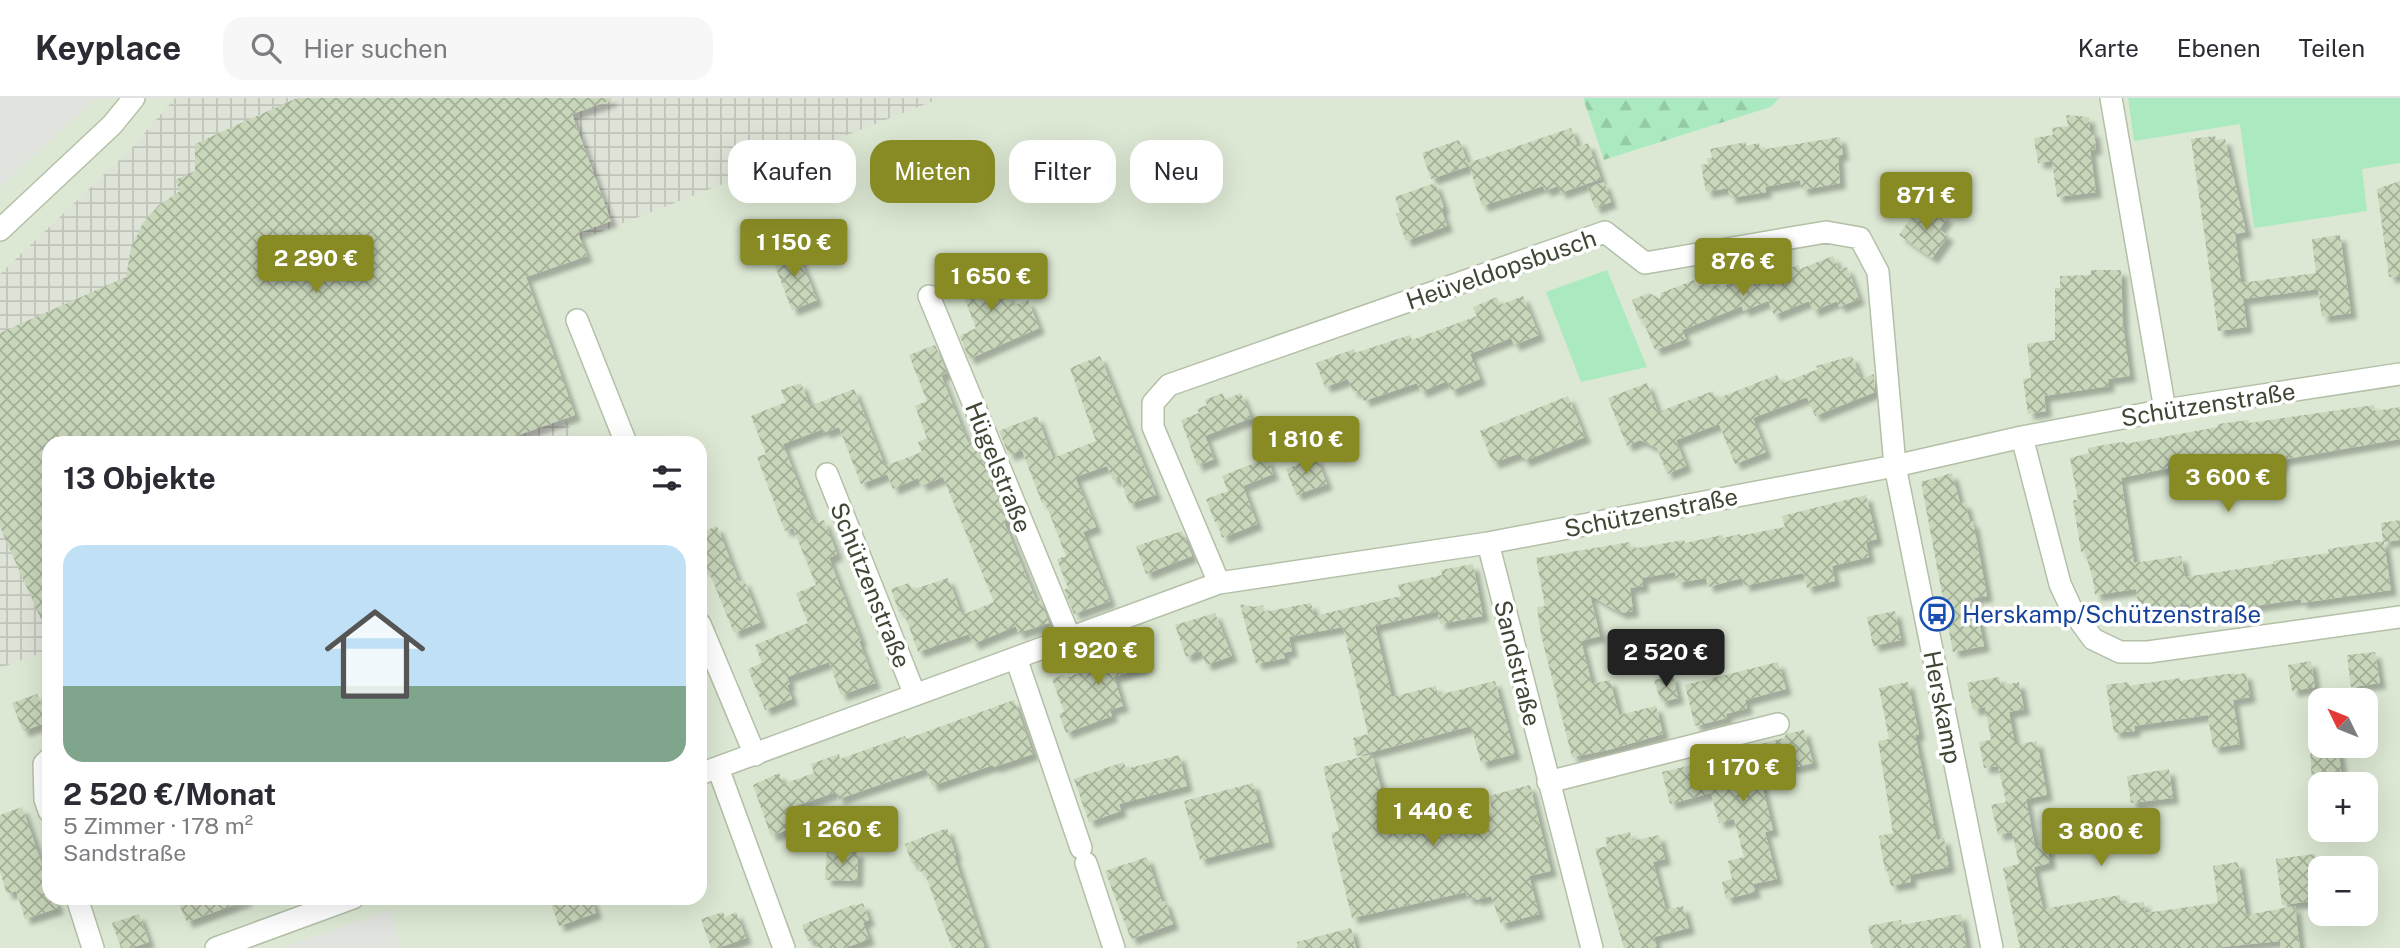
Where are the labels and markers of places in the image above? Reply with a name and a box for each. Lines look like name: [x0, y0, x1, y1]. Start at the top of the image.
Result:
pin: 871 €: [1877, 172, 1975, 232]
pin: 1 150 €: [729, 220, 859, 279]
pin: 2 290 €: [251, 236, 381, 295]
pin: 876 €: [1694, 238, 1792, 298]
pin: 1 650 €: [926, 254, 1056, 313]
pin: 1 810 €: [1241, 416, 1371, 476]
pin: 3 600 €: [2163, 454, 2293, 514]
bus stop icon: Herskamp/Schützenstraße: [1918, 595, 1956, 633]
place label: Herskamp/Schützenstraße: [1962, 600, 2261, 628]
pin: 1 920 €: [1033, 628, 1163, 687]
pin: 2 520 €: [1601, 630, 1731, 689]
pin: 1 170 €: [1678, 744, 1808, 804]
pin: 1 440 €: [1368, 788, 1498, 848]
pin: 1 260 €: [777, 806, 907, 866]
pin: 3 800 €: [2036, 808, 2166, 868]

